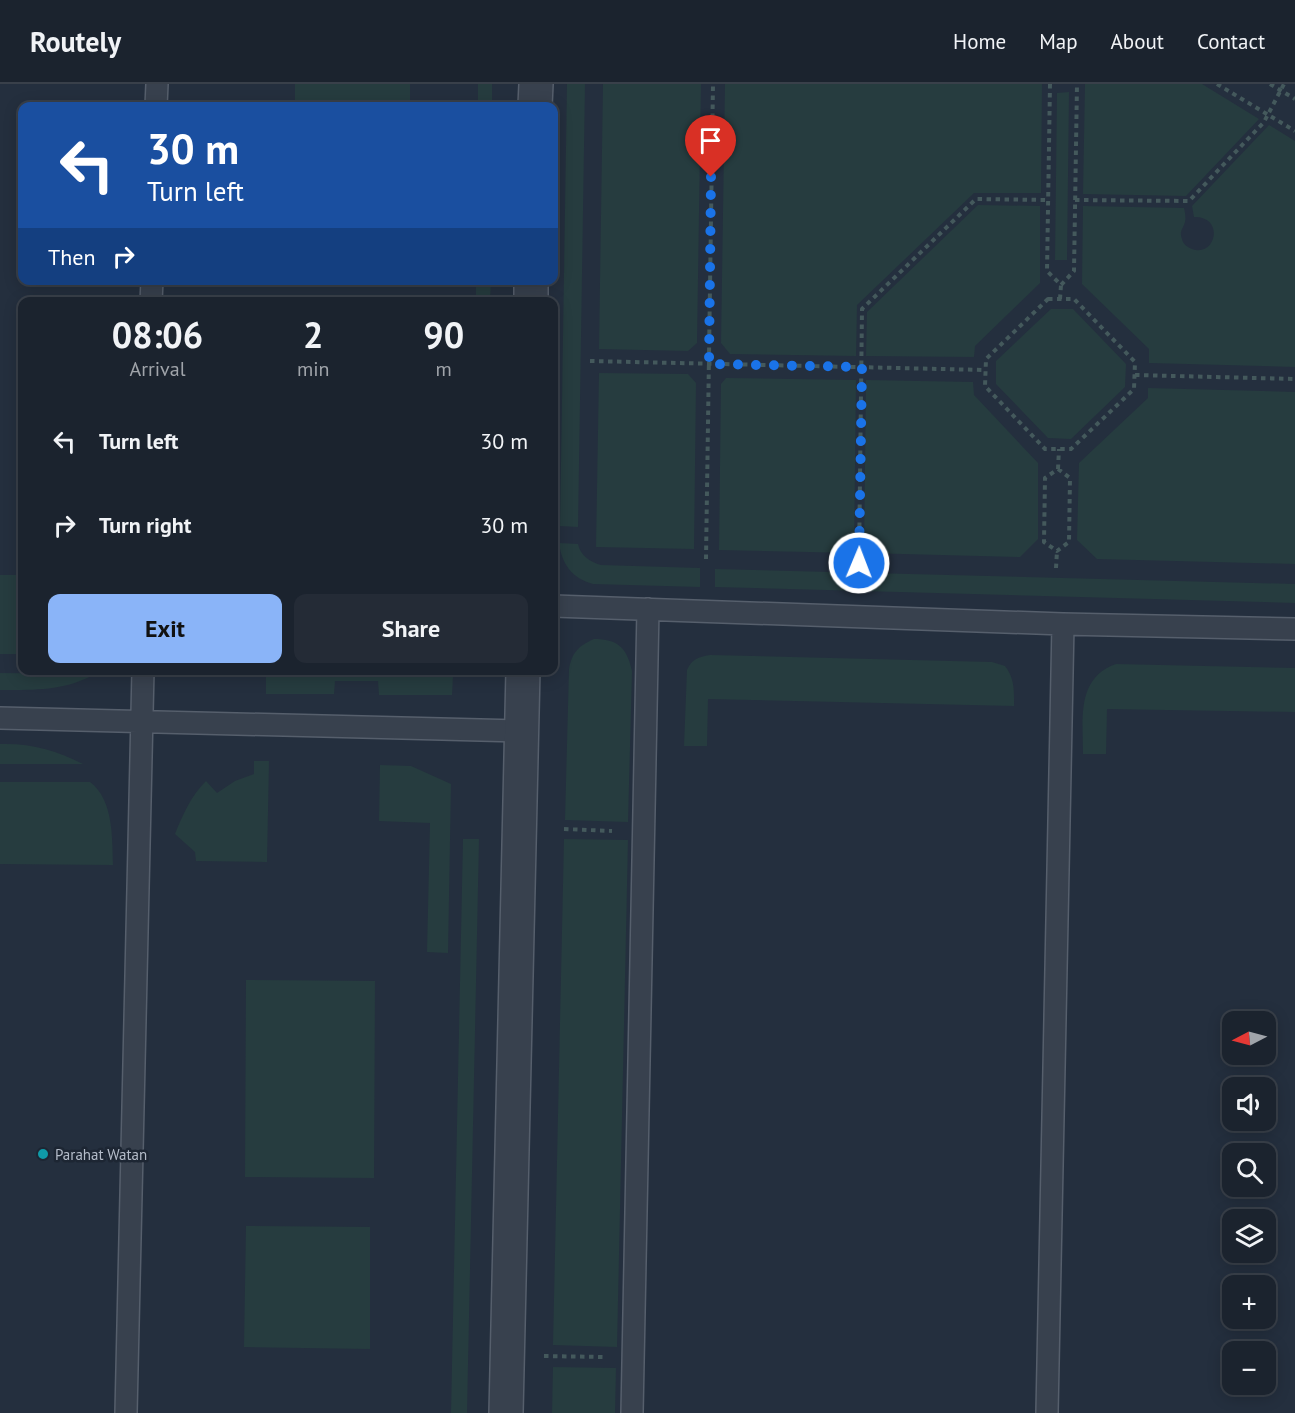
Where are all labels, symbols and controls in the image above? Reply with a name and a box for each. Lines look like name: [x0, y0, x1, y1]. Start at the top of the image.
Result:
text: Routely: [30, 23, 121, 60]
text: Home: [953, 28, 1006, 55]
text: Map: [1039, 28, 1078, 55]
text: About: [1111, 28, 1164, 55]
text: Contact: [1197, 28, 1265, 55]
pin: [685, 115, 736, 177]
text: 30 m: [147, 121, 239, 176]
icon: arrive: [694, 124, 727, 157]
icon: left: [48, 126, 126, 204]
text: Turn left: [147, 174, 244, 208]
icon: right: [107, 240, 140, 273]
text: Then: [48, 243, 95, 271]
text: 08:06: [112, 311, 203, 358]
text: 2: [303, 311, 323, 358]
text: 90: [423, 311, 464, 358]
text: Arrival: [129, 356, 186, 382]
text: min: [297, 356, 330, 382]
text: m: [436, 356, 452, 382]
icon: left: [48, 425, 81, 458]
text: Turn left: [99, 427, 179, 455]
text: 30 m: [480, 427, 528, 455]
icon: right: [48, 509, 81, 542]
text: Turn right: [99, 511, 191, 539]
text: 30 m: [480, 511, 528, 539]
position arrow: [827, 531, 891, 595]
button: Exit: [48, 594, 282, 663]
button: Share: [294, 594, 528, 663]
north arrow: [1222, 1011, 1276, 1065]
map controls: [1222, 1011, 1276, 1395]
button: sound: [1222, 1077, 1276, 1131]
button: search: [1222, 1143, 1276, 1197]
place label: Parahat Watan: [55, 1145, 147, 1164]
marker: Parahat Watan: [36, 1147, 50, 1161]
button: layers: [1222, 1209, 1276, 1263]
button: +: [1222, 1275, 1276, 1329]
button: −: [1222, 1341, 1276, 1395]

